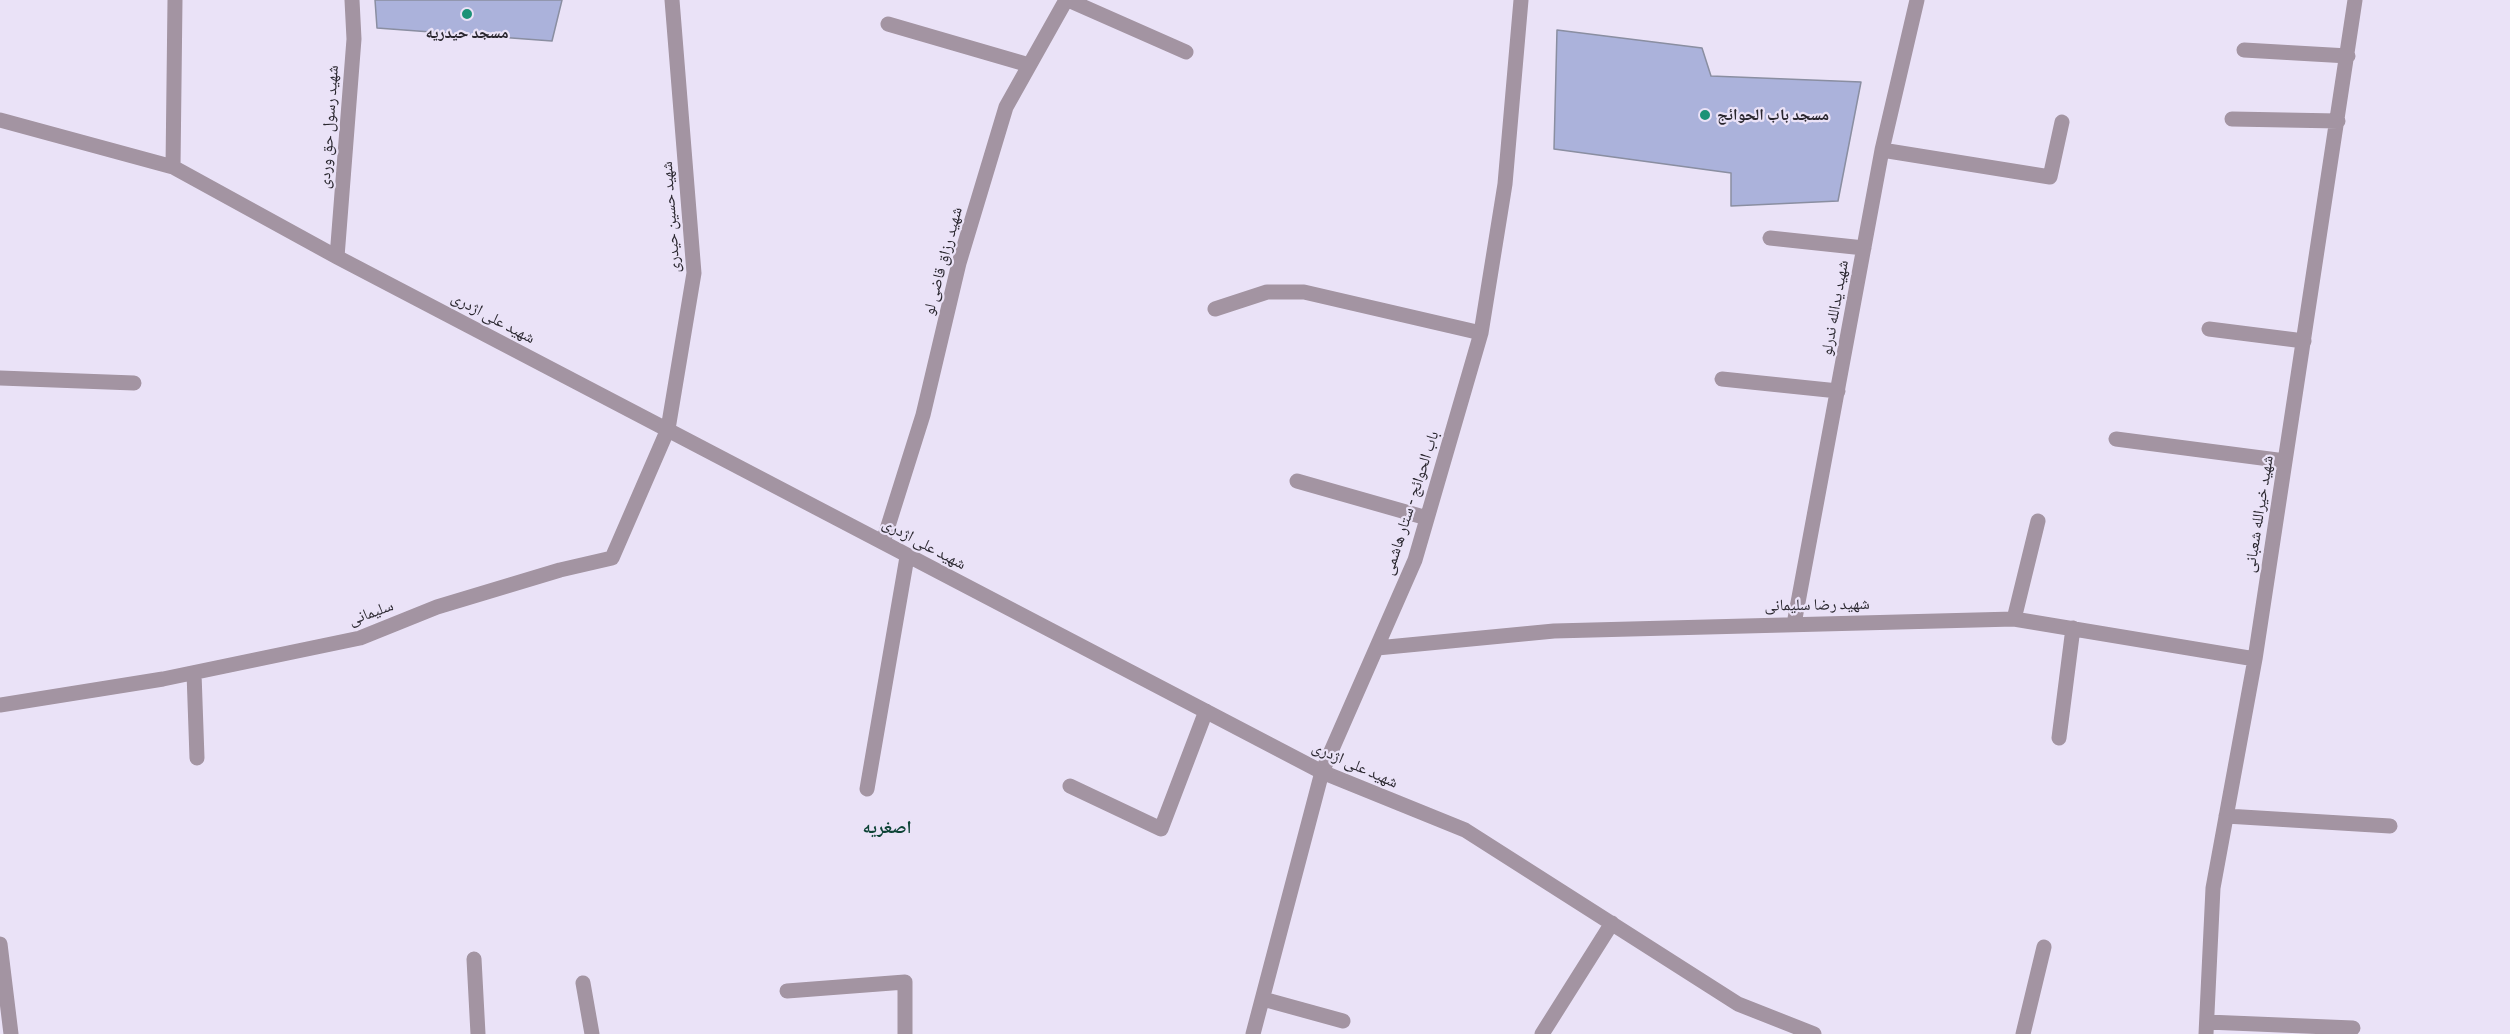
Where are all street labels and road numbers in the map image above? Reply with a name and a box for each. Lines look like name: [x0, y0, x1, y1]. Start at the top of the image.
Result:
street label: شهید رسول حق وردی: [315, 65, 343, 189]
street label: شهید حسین حیدری: [658, 161, 684, 273]
street label: شهید رزاق قاضی لو: [919, 205, 967, 317]
street label: شهید یدالله ندرلو: [1817, 259, 1853, 357]
street label: شهید علی اژدری: [448, 288, 538, 348]
street label: باب الحوائج - ستار هاشمی: [1379, 429, 1443, 577]
street label: شهید خیرالله شعبانی: [2240, 454, 2278, 574]
street label: شهید علی اژدری: [879, 514, 969, 574]
street label: شهید رضا سلیمانی: [1764, 594, 1870, 616]
street label: سلیمانی: [346, 596, 396, 630]
street label: شهید علی اژدری: [1309, 738, 1401, 792]

